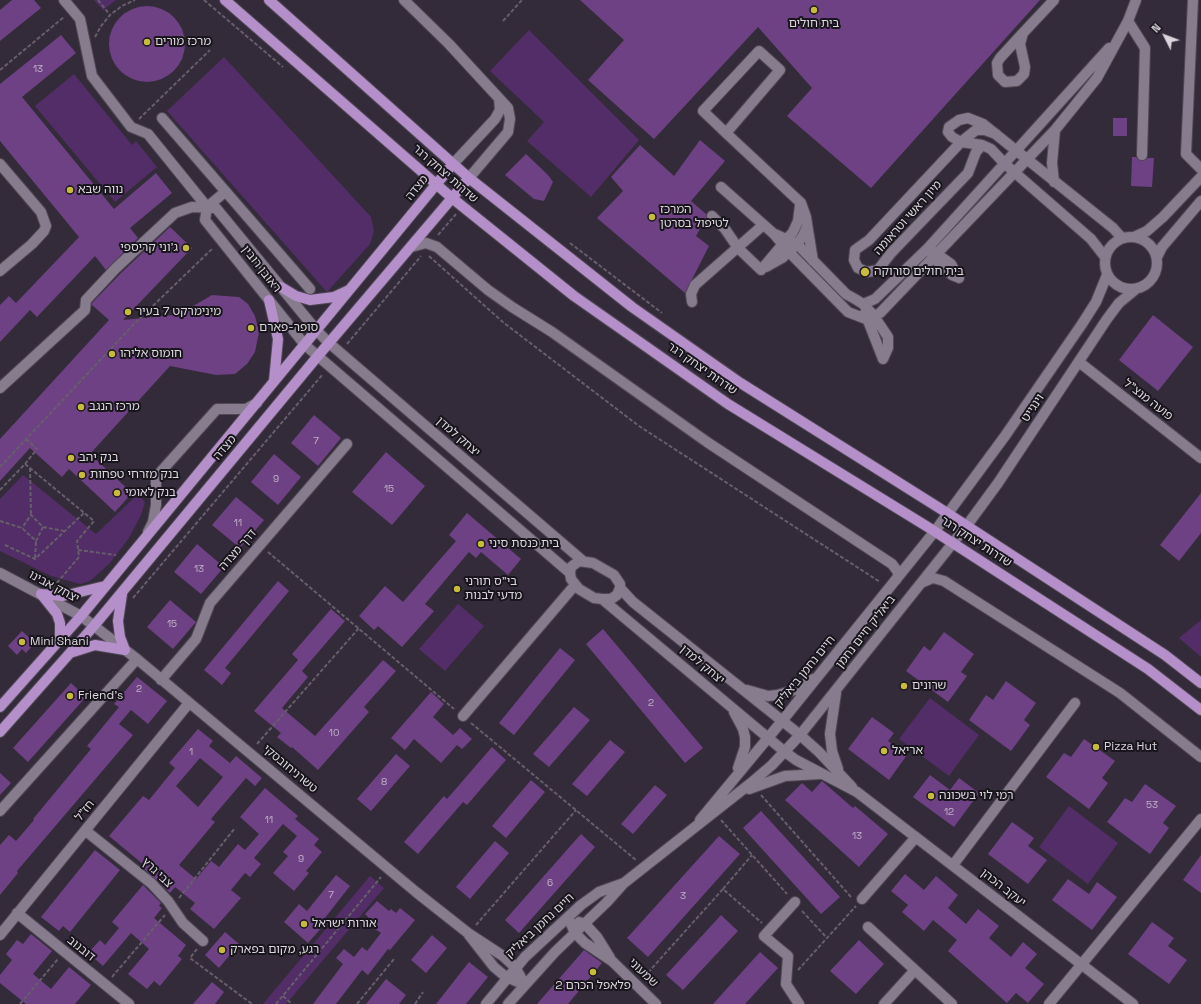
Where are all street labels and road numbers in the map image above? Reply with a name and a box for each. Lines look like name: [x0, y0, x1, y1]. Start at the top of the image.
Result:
street label: שדרות יצחק רגר: [409, 142, 481, 206]
street label: מצדה: [403, 173, 431, 203]
street label: מיון ראשי וטראומה: [871, 178, 945, 258]
street label: ראובן רובין: [238, 243, 284, 295]
street label: שדרות יצחק רגר: [664, 340, 740, 398]
street label: פועה מנצ"ל: [1120, 376, 1176, 424]
street label: וינגייט: [1019, 391, 1047, 425]
street label: יצחק למדן: [433, 414, 483, 460]
street label: מצדה: [210, 433, 240, 463]
street label: שדרות יצחק רגר: [938, 514, 1014, 570]
street label: דרך מצדה: [216, 526, 260, 574]
street label: יצחק אבינו: [26, 568, 82, 606]
street label: ביאליק חיים נחמן: [833, 593, 899, 671]
street label: חיים נחמן ביאליק: [772, 633, 838, 711]
street label: יצחק למדן: [677, 642, 727, 688]
street label: טשרניחובסקי: [260, 742, 320, 796]
street label: חז"ל: [72, 797, 98, 825]
street label: צבי גרץ: [139, 855, 175, 891]
street label: יעקב הכהן: [978, 866, 1028, 910]
street label: חיים נחמן ביאליק: [503, 891, 577, 961]
street label: דובנוב: [64, 933, 98, 965]
street label: שמעוני: [625, 956, 661, 990]

